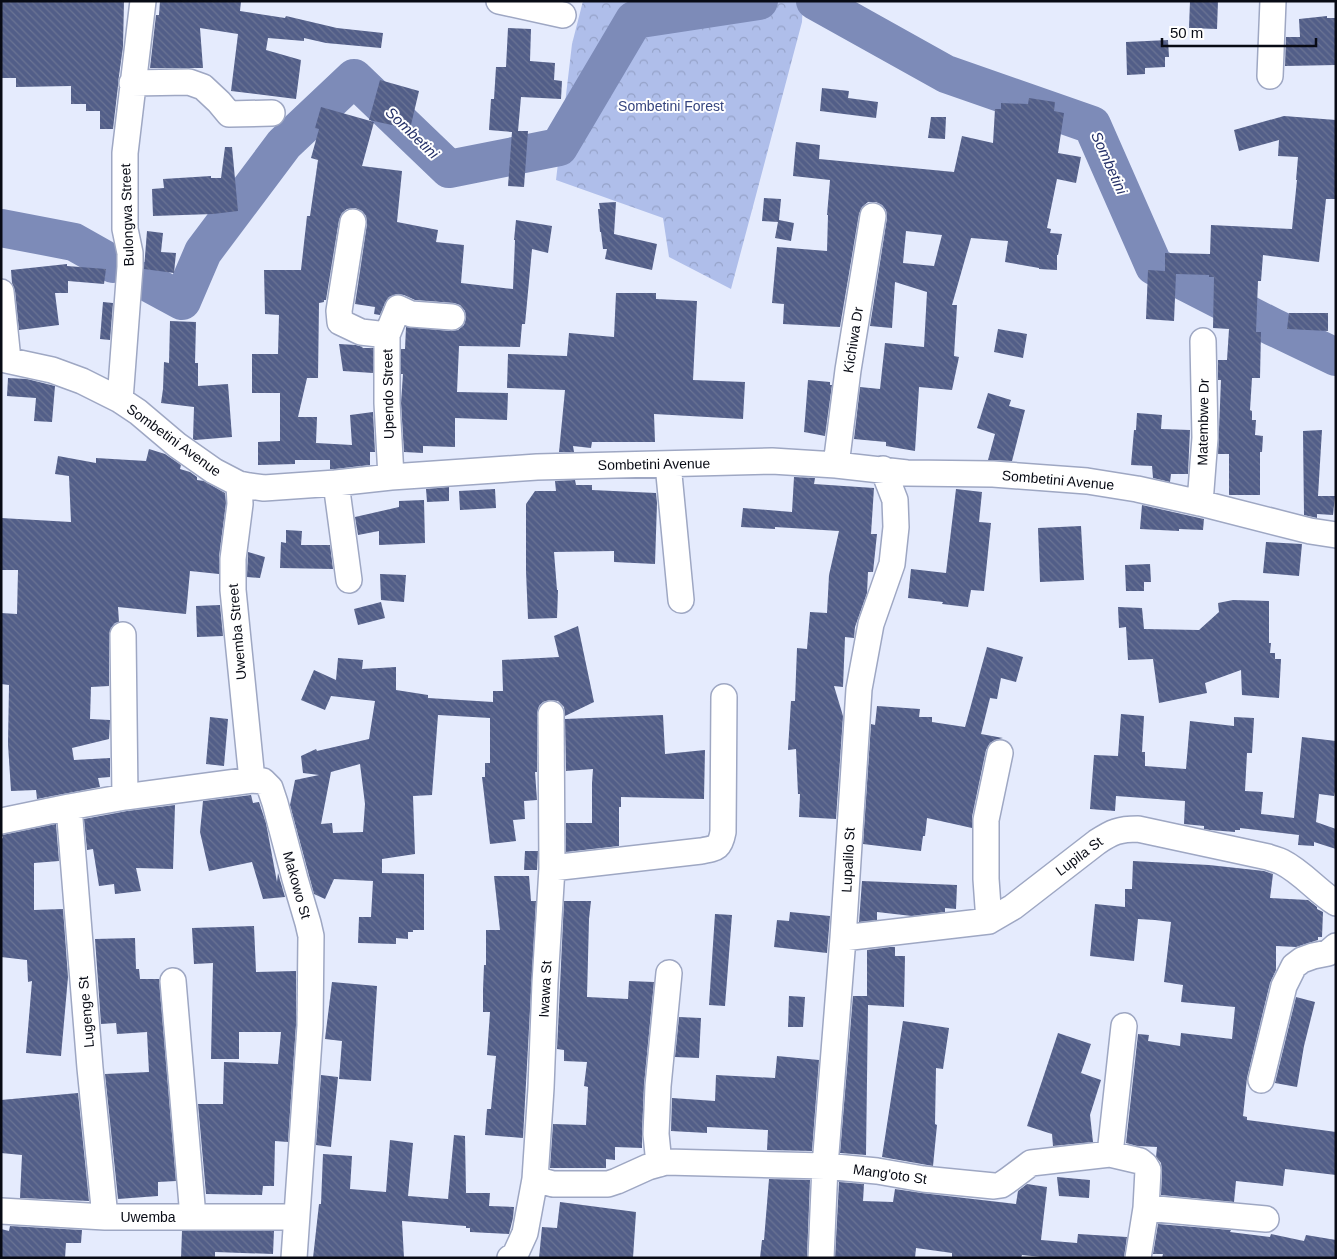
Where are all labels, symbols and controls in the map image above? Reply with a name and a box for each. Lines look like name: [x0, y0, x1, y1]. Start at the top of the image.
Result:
scale bar: [1162, 15, 1316, 47]
text: 50 m: [1170, 24, 1203, 41]
park label: Sombetini Forest: [618, 98, 724, 114]
water label: Sombetini: [382, 103, 443, 162]
water label: Sombetini: [1088, 129, 1131, 197]
street label: Bulongwa Street: [117, 163, 137, 267]
street label: Kichiwa Dr: [840, 305, 866, 374]
street label: Upendo Street: [379, 349, 397, 439]
street label: Matembwe Dr: [1194, 378, 1212, 466]
street label: Sombetini Avenue: [124, 400, 224, 480]
street label: Sombetini Avenue: [598, 455, 711, 473]
street label: Sombetini Avenue: [1001, 467, 1115, 493]
street label: Uwemba Street: [225, 583, 249, 681]
street label: Lupalilo St: [838, 827, 858, 893]
street label: Lupila St: [1052, 833, 1106, 879]
street label: Makowo St: [280, 850, 314, 921]
street label: Iwawa St: [536, 960, 554, 1018]
street label: Lugenge St: [75, 976, 97, 1048]
street label: Mang'oto St: [852, 1161, 928, 1187]
street label: Uwemba: [120, 1209, 176, 1225]

